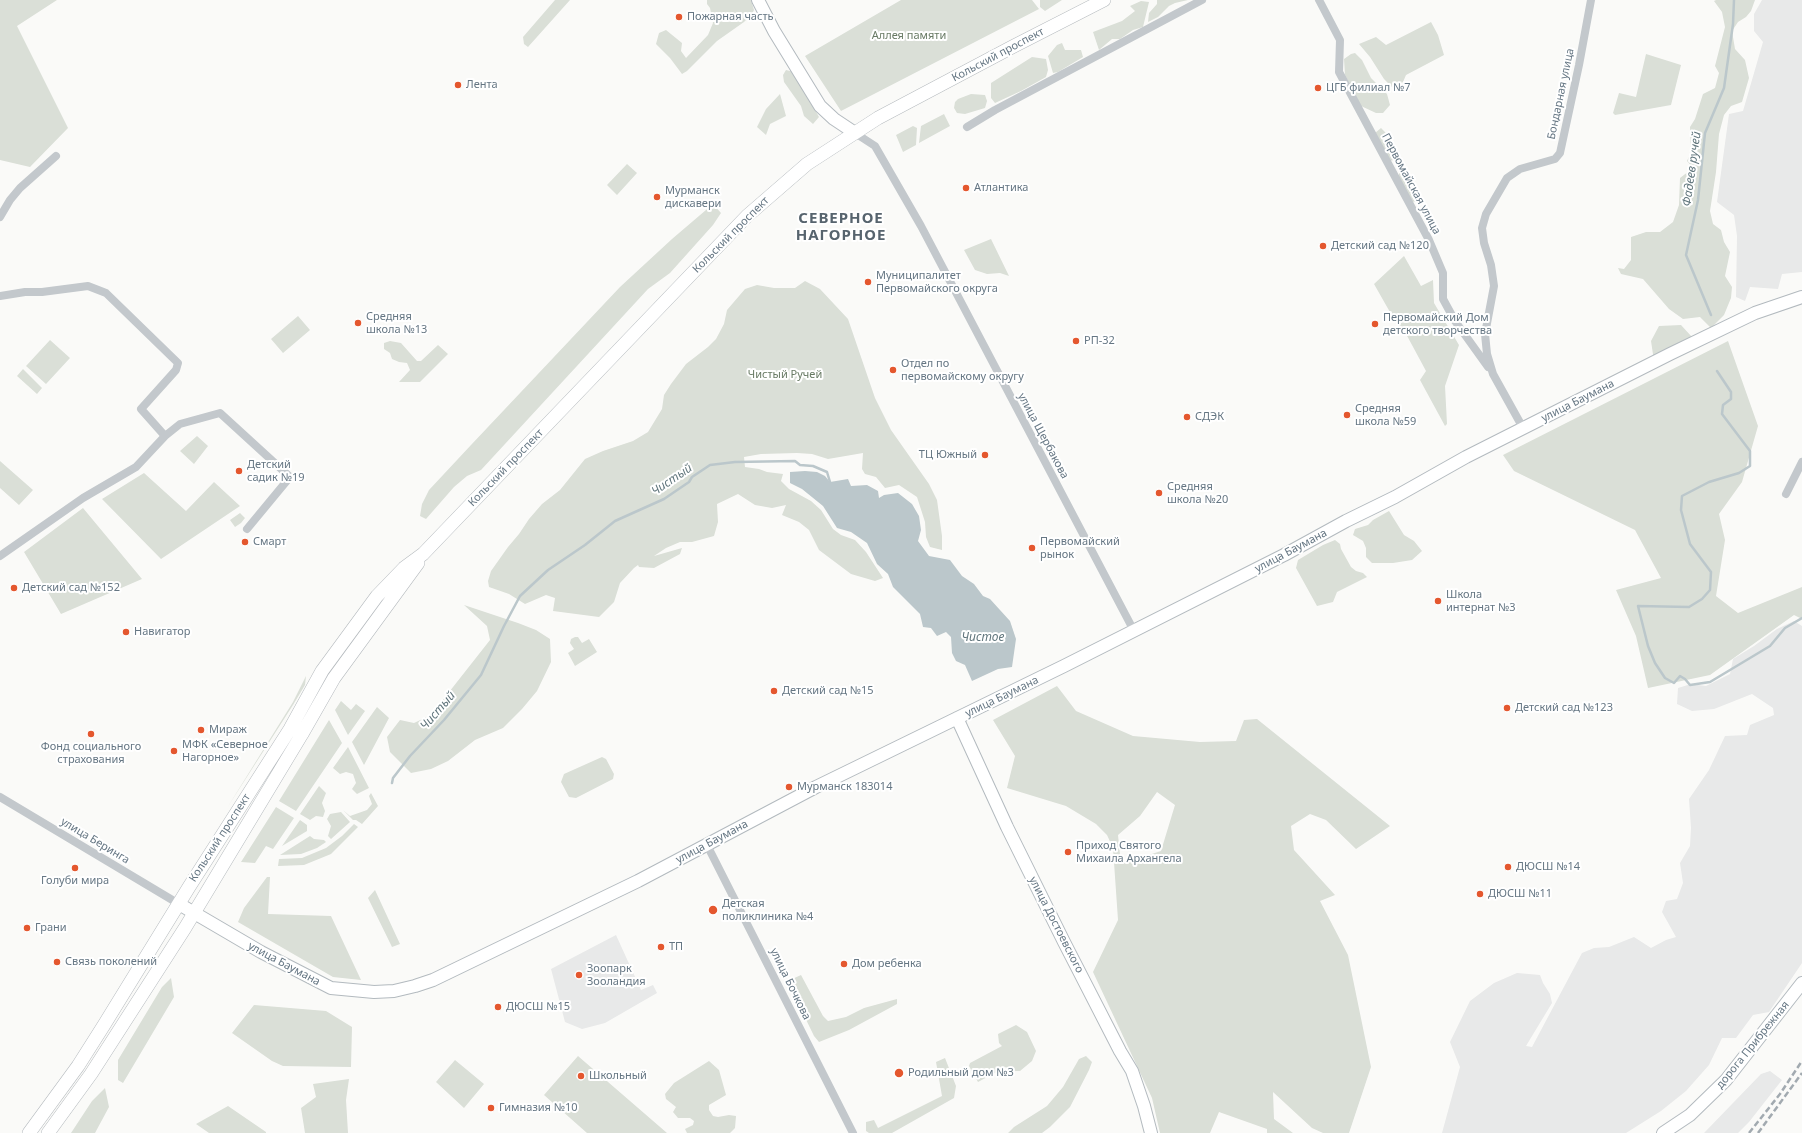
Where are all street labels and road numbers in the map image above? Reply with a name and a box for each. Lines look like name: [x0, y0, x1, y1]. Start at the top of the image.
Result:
street label: Кольский проспект: [950, 25, 1046, 85]
street label: Бондарная улица: [1545, 47, 1577, 141]
street label: Первомайская улица: [1379, 131, 1443, 237]
street label: Кольский проспект: [690, 194, 772, 276]
street label: улица Баумана: [1539, 377, 1617, 425]
street label: улица Щербакова: [1015, 391, 1071, 481]
street label: Кольский проспект: [466, 427, 546, 509]
street label: улица Баумана: [1253, 526, 1329, 576]
street label: улица Баумана: [963, 674, 1041, 720]
street label: Кольский проспект: [187, 791, 253, 885]
street label: улица Беринга: [58, 815, 132, 867]
street label: улица Баумана: [674, 817, 750, 867]
street label: улица Достоевского: [1026, 874, 1086, 976]
street label: улица Баумана: [246, 939, 322, 989]
street label: улица Бочкова: [767, 946, 813, 1022]
street label: дорога Прибрежная: [1714, 999, 1792, 1091]

